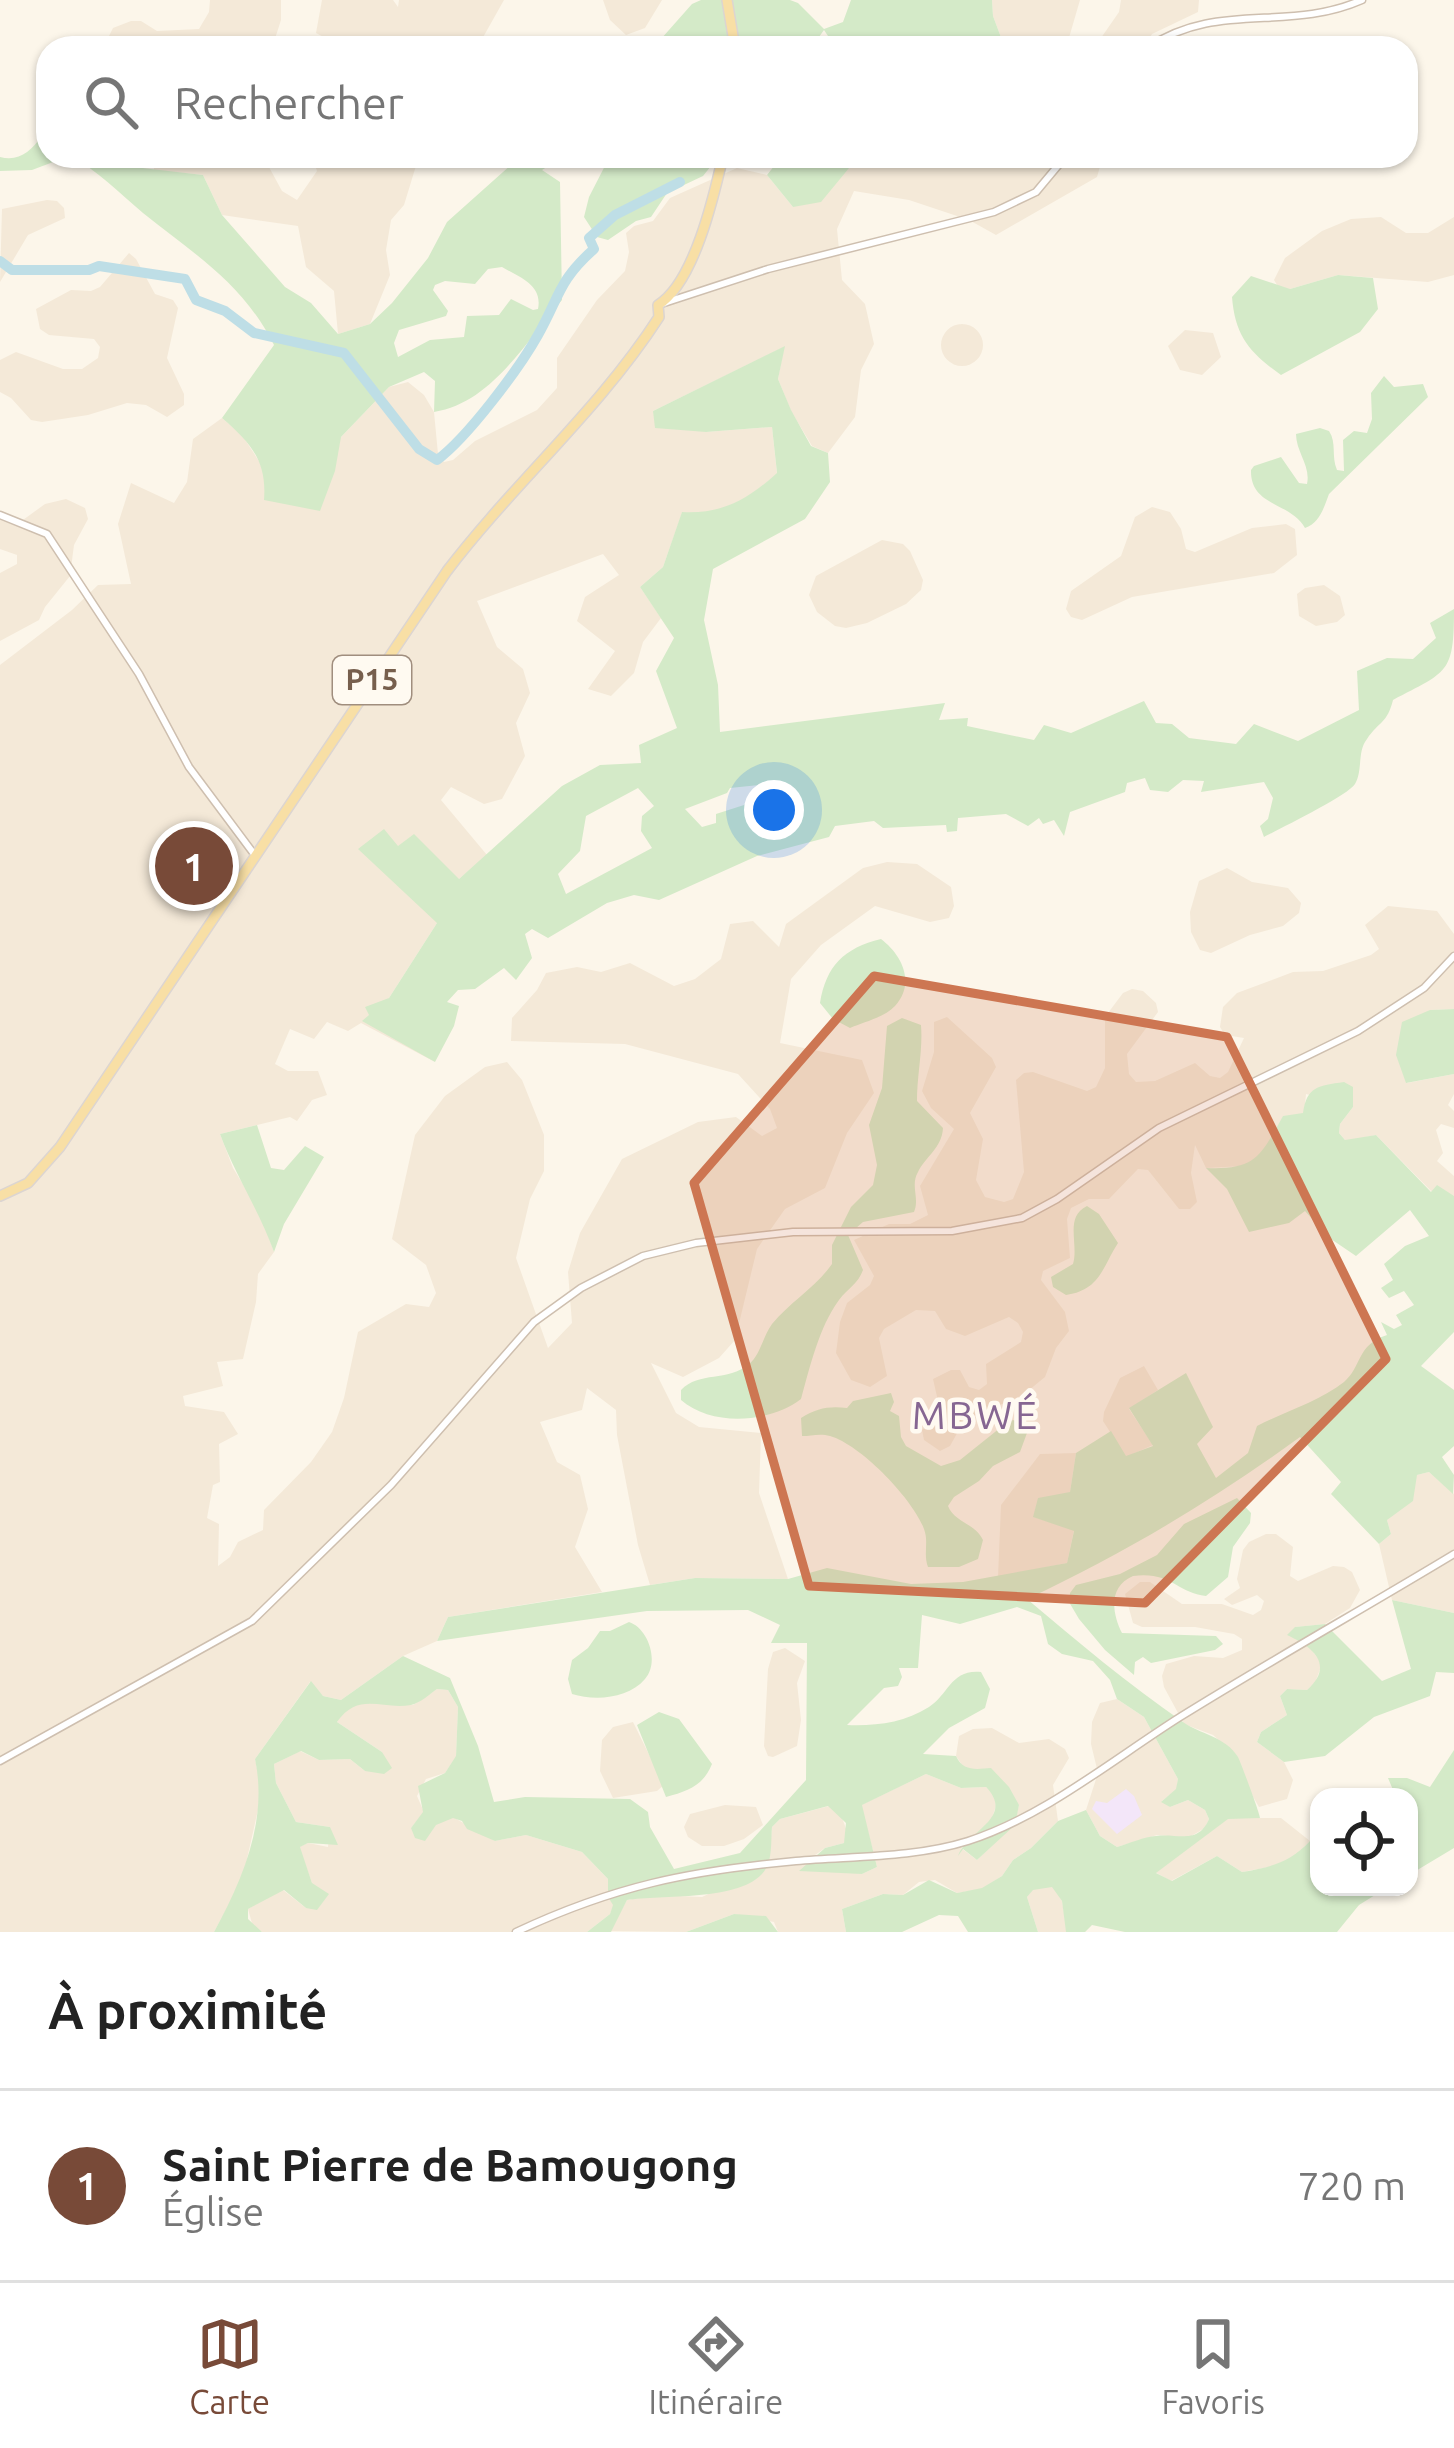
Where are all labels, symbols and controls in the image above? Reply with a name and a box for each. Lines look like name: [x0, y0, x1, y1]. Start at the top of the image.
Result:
search box: [36, 36, 1418, 168]
icon: search: [78, 69, 144, 135]
text: Rechercher: [174, 77, 404, 128]
road number: P15: [333, 656, 411, 704]
your location: [744, 780, 804, 840]
pin: 1: [155, 821, 233, 911]
district label: MBWÉ: [912, 1392, 1040, 1436]
map controls: [1310, 1788, 1418, 1896]
button: locate: [1310, 1788, 1418, 1896]
text: À proximité: [48, 1981, 327, 2039]
text: Saint Pierre de Bamougong: [162, 2139, 738, 2190]
text: 1: [76, 2164, 98, 2207]
text: 720 m: [1297, 2164, 1406, 2207]
text: Église: [162, 2190, 264, 2233]
tab: Carte: [189, 2311, 270, 2420]
tab: Itinéraire: [648, 2311, 783, 2420]
tab: Favoris: [1162, 2311, 1265, 2420]

